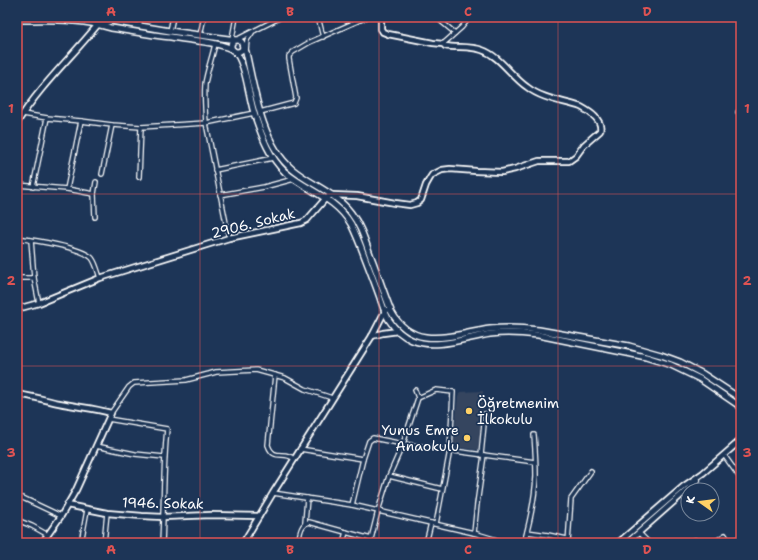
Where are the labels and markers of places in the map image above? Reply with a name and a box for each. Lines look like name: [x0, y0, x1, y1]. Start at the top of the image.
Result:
place label: Öğretmenim İlkokulu: [477, 394, 559, 428]
marker: Öğretmenim İlkokulu: [464, 406, 474, 416]
place label: Yunus Emre Anaokulu: [382, 421, 459, 455]
marker: Yunus Emre Anaokulu: [462, 433, 472, 443]

